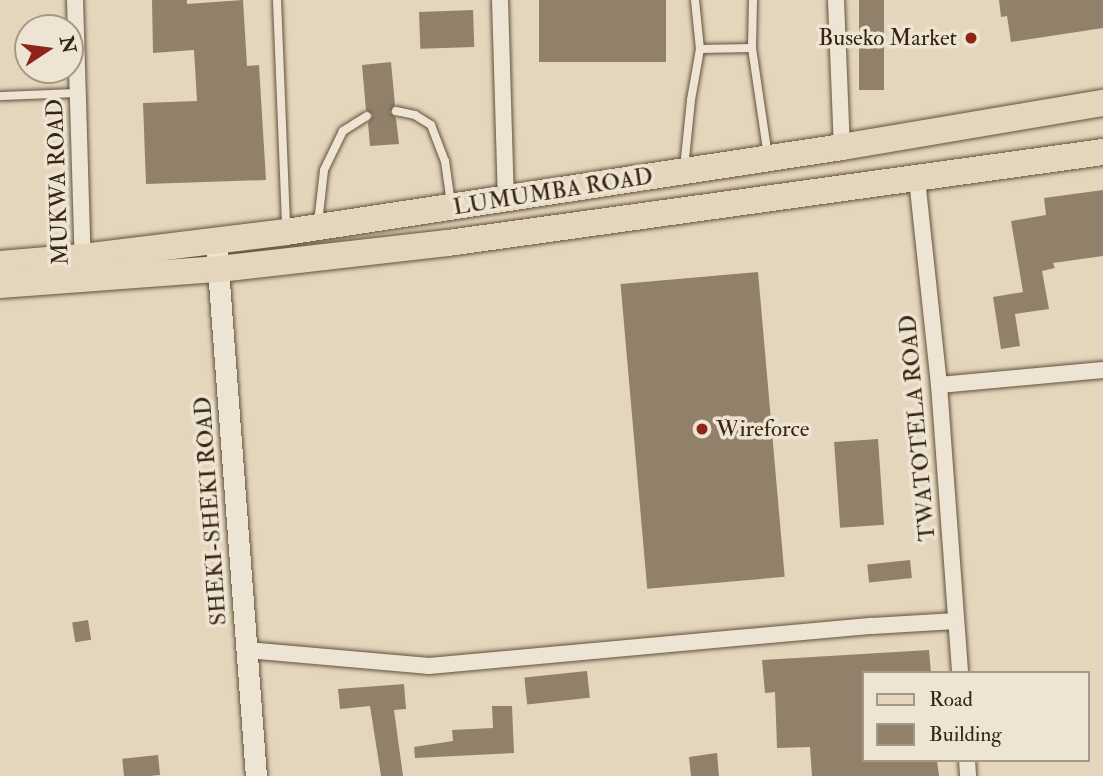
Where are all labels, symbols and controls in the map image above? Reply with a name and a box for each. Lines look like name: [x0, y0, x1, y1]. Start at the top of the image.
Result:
north arrow: [14, 14, 84, 84]
place label: Buseko Market: [818, 24, 957, 52]
marker: Buseko Market: [963, 30, 979, 46]
text: N: [54, 34, 81, 56]
street label: MUKWA ROAD: [41, 98, 75, 266]
street label: LUMUMBA ROAD: [451, 163, 655, 221]
street label: TWATOTELA ROAD: [894, 314, 942, 542]
street label: SHEKI-SHEKI ROAD: [189, 396, 233, 626]
place label: Wireforce: [716, 415, 809, 443]
marker: Wireforce: [694, 421, 710, 437]
legend: [862, 671, 1089, 762]
text: Road: [929, 686, 973, 713]
text: Building: [929, 721, 1002, 748]

